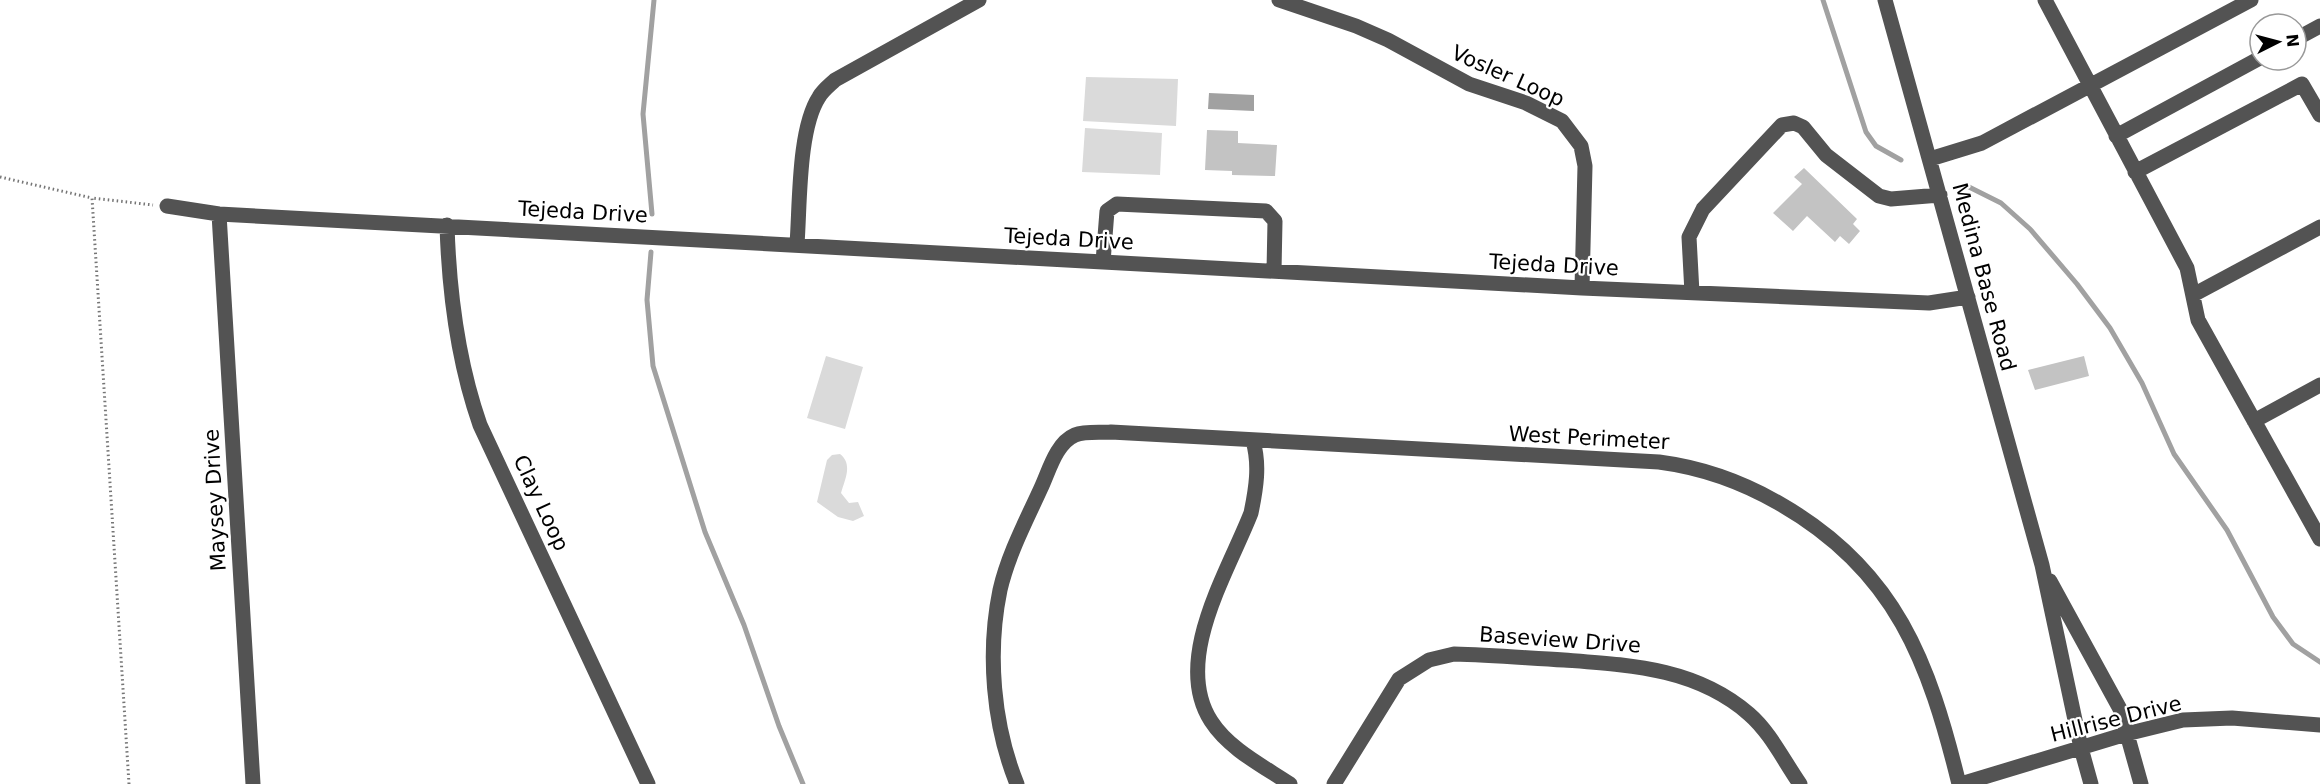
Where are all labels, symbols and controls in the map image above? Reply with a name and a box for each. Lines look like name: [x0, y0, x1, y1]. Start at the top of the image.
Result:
north arrow: [2248, 12, 2308, 72]
text: N: [2282, 33, 2303, 48]
street label: Vosler Loop: [1448, 40, 1568, 112]
street label: Medina Base Road: [1947, 180, 2021, 374]
street label: Tejeda Drive: [517, 197, 648, 227]
street label: Tejeda Drive: [1003, 224, 1134, 254]
street label: Tejeda Drive: [1488, 250, 1619, 280]
street label: West Perimeter: [1508, 422, 1670, 454]
street label: Maysey Drive: [199, 428, 231, 572]
street label: Clay Loop: [508, 451, 574, 555]
street label: Baseview Drive: [1478, 622, 1642, 658]
street label: Hillrise Drive: [2048, 691, 2184, 747]

